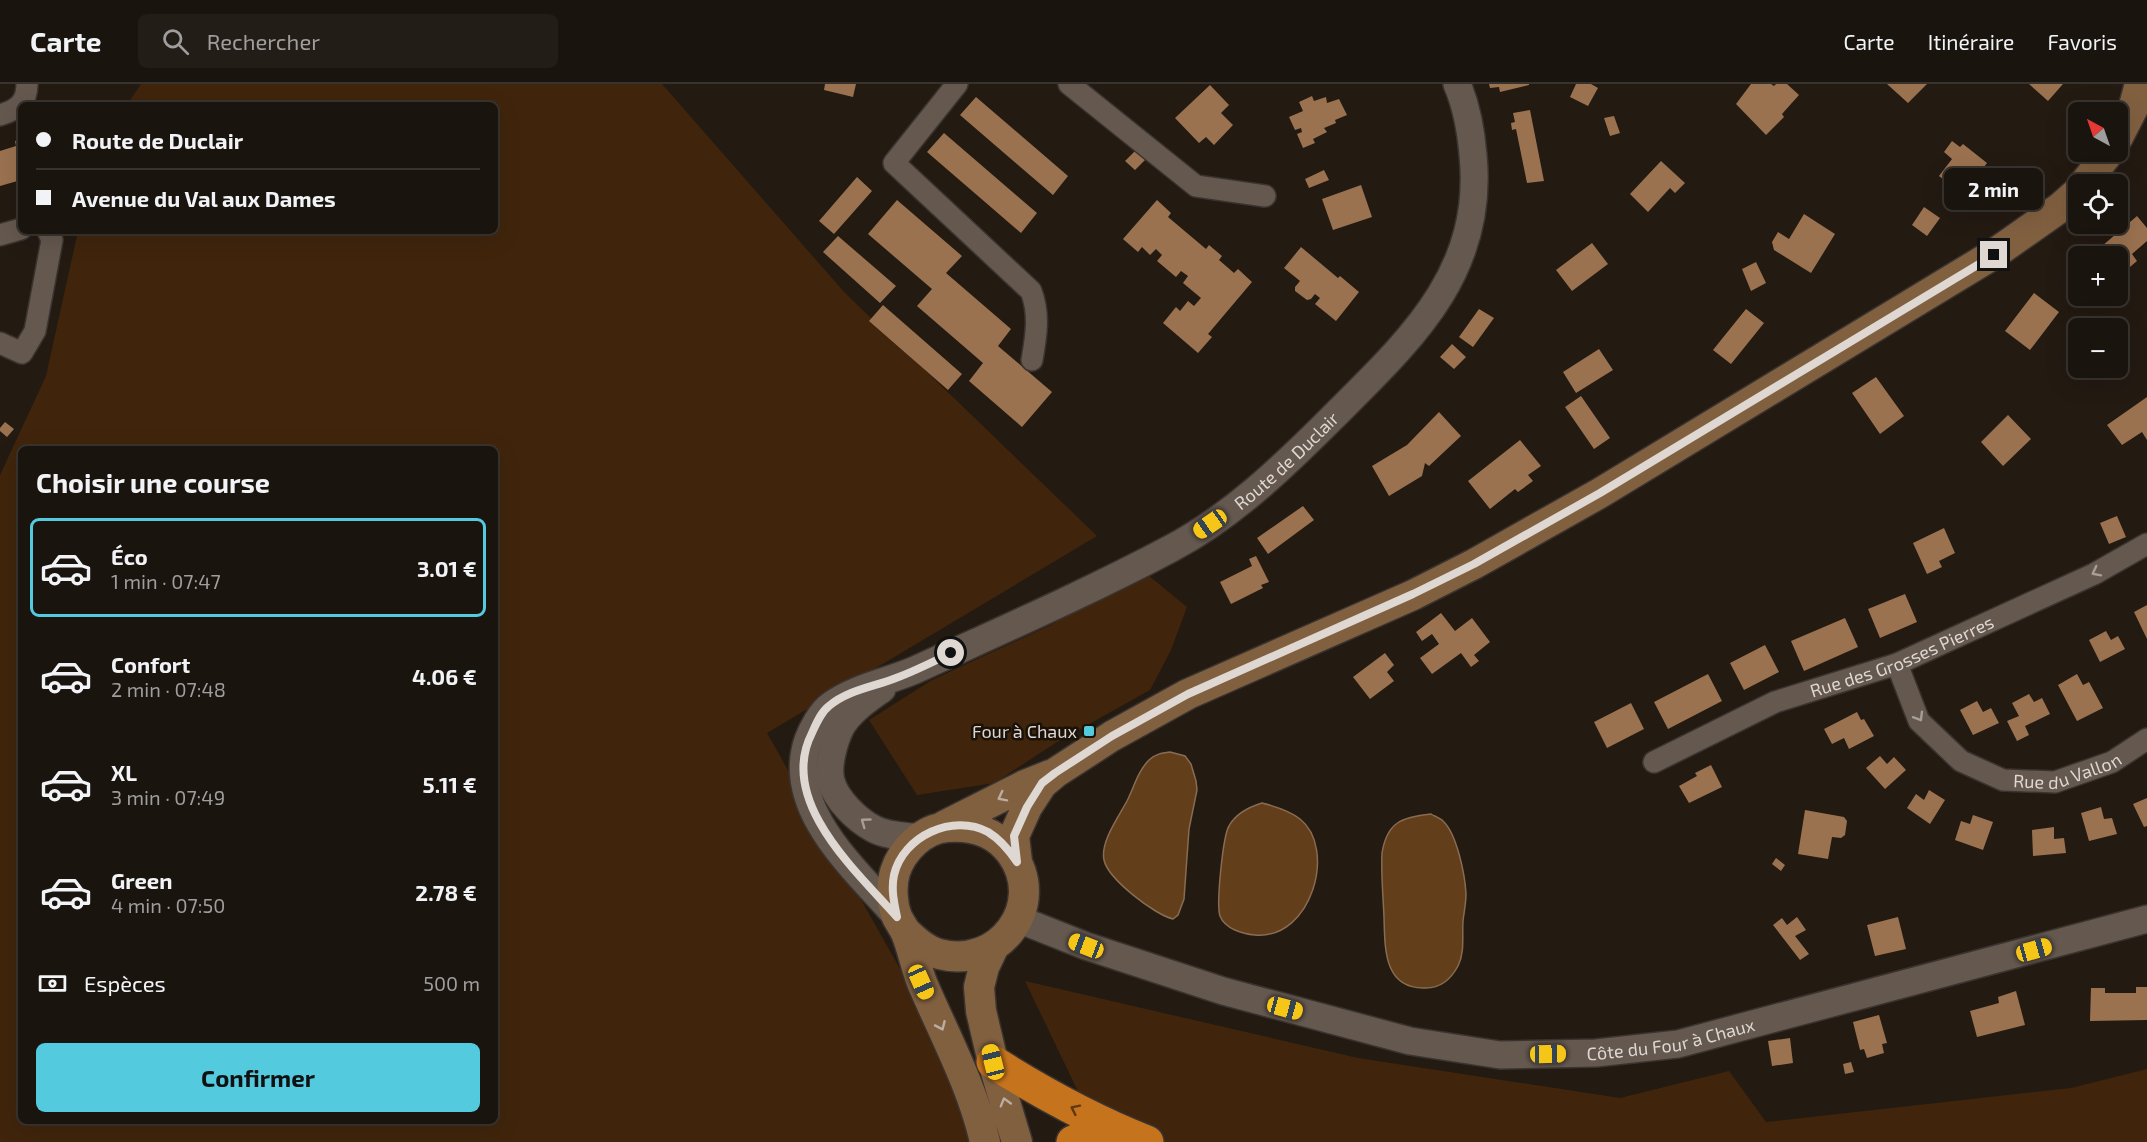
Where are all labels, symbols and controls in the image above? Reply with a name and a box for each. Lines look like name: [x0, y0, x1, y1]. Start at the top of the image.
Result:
search box: [138, 14, 558, 68]
text: Carte: [30, 24, 102, 58]
icon: search: [159, 25, 192, 58]
text: Rechercher: [207, 28, 320, 54]
text: Carte: [1843, 29, 1895, 54]
text: Itinéraire: [1928, 29, 2014, 54]
text: Favoris: [2047, 29, 2117, 54]
north arrow: [2068, 102, 2128, 162]
map controls: [2068, 102, 2128, 378]
text: Route de Duclair: [72, 127, 243, 153]
callout: 2 min: [1944, 168, 2044, 210]
button: locate: [2068, 174, 2128, 234]
text: 2 min: [1968, 177, 2019, 201]
text: Avenue du Val aux Dames: [72, 185, 336, 211]
route end: [1980, 241, 2007, 268]
button: +: [2068, 246, 2128, 306]
button: −: [2068, 318, 2128, 378]
street label: Route de Duclair: [1230, 407, 1343, 514]
text: Choisir une course: [36, 466, 270, 498]
car: [1190, 506, 1230, 542]
icon: car: [39, 541, 93, 595]
text: Éco: [111, 543, 148, 569]
text: 3.01 €: [417, 555, 477, 581]
one-way arrow: [2091, 565, 2102, 577]
text: 1 min · 07:47: [111, 569, 221, 593]
street label: Rue des Grosses Pierres: [1807, 610, 1997, 701]
route start: [937, 639, 964, 666]
icon: car: [39, 649, 93, 703]
text: Confort: [111, 651, 190, 677]
text: 4.06 €: [412, 663, 477, 689]
text: 2 min · 07:48: [111, 677, 226, 701]
one-way arrow: [1912, 711, 1923, 721]
place label: Four à Chaux: [972, 720, 1077, 742]
marker: Four à Chaux: [1082, 724, 1096, 738]
street label: Rue du Vallon: [2013, 748, 2125, 793]
icon: car: [39, 757, 93, 811]
text: XL: [111, 759, 137, 785]
text: 5.11 €: [423, 771, 477, 797]
text: 3 min · 07:49: [111, 785, 225, 809]
one-way arrow: [997, 789, 1008, 801]
one-way arrow: [860, 818, 871, 829]
icon: car: [39, 865, 93, 919]
text: Green: [111, 867, 173, 893]
text: 2.78 €: [415, 879, 477, 905]
text: 4 min · 07:50: [111, 893, 225, 917]
car: [1066, 931, 1106, 961]
car: [2014, 936, 2054, 964]
car: [905, 962, 937, 1002]
icon: cash: [36, 967, 69, 1000]
text: Espèces: [84, 970, 166, 996]
text: 500 m: [423, 971, 480, 995]
car: [1265, 995, 1305, 1021]
street label: Côte du Four à Chaux: [1586, 1013, 1757, 1064]
one-way arrow: [934, 1019, 946, 1030]
car: [980, 1042, 1006, 1082]
button: Confirmer: [36, 1043, 480, 1112]
car: [1530, 1045, 1566, 1063]
one-way arrow: [999, 1097, 1012, 1107]
one-way arrow: [1071, 1104, 1082, 1116]

